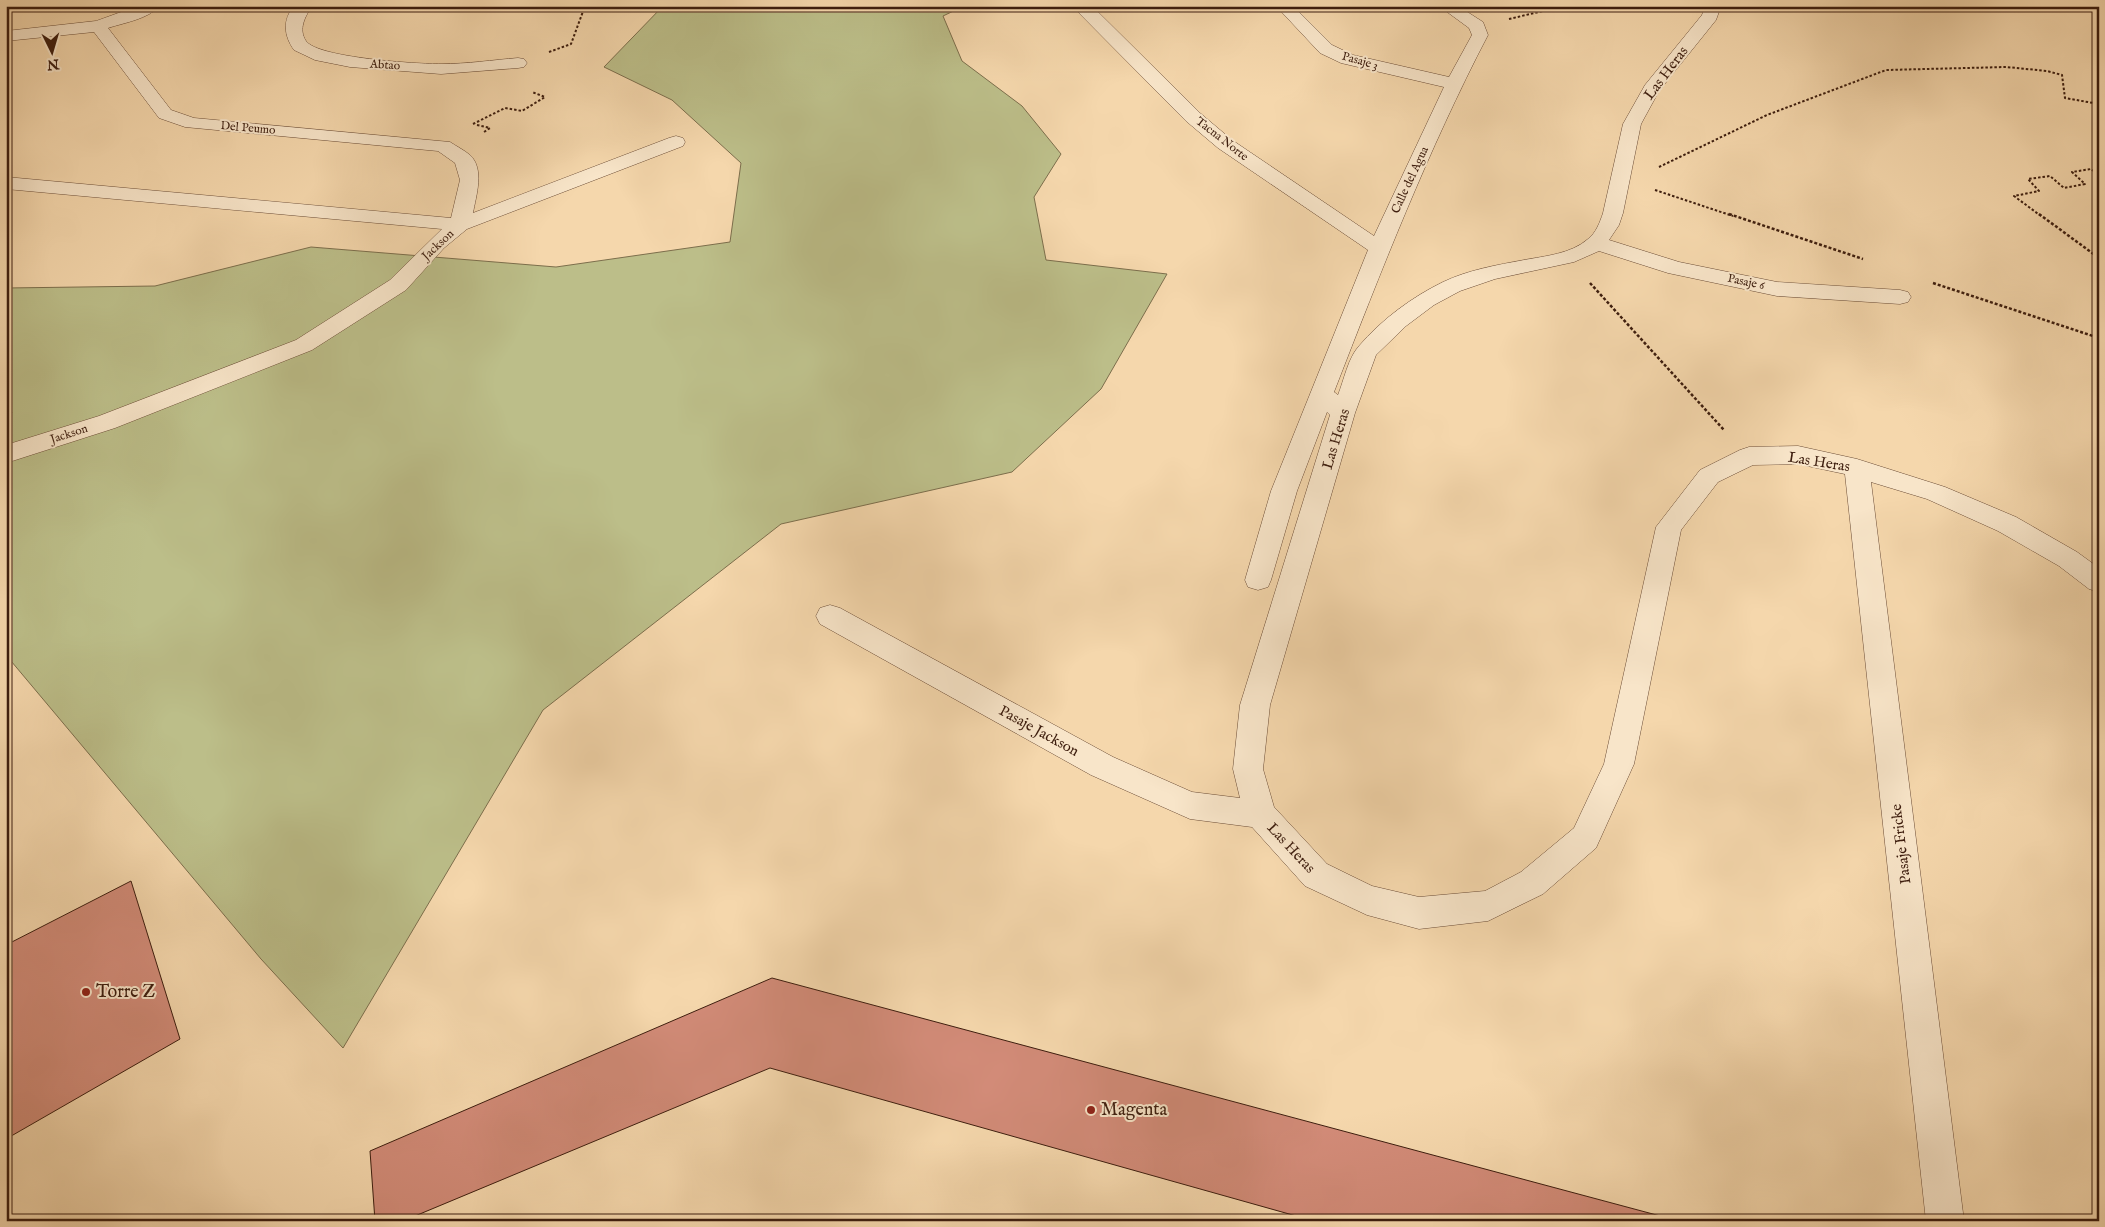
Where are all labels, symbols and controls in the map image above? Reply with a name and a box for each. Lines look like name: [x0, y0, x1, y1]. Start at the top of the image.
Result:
north arrow: [28, 28, 78, 78]
street label: Las Heras: [1640, 42, 1692, 104]
street label: Pasaje 3: [1340, 49, 1380, 73]
text: N: [46, 54, 61, 73]
street label: Abtao: [368, 56, 401, 74]
street label: Tacna Norte: [1193, 114, 1252, 165]
street label: Del Peumo: [220, 118, 277, 138]
street label: Calle del Agua: [1388, 143, 1432, 216]
street label: Jackson: [417, 226, 458, 266]
street label: Pasaje 6: [1726, 271, 1767, 293]
street label: Las Heras: [1318, 406, 1354, 472]
street label: Jackson: [47, 421, 90, 449]
street label: Las Heras: [1787, 448, 1851, 476]
street label: Pasaje Jackson: [996, 701, 1082, 761]
street label: Pasaje Fricke: [1887, 803, 1915, 885]
street label: Las Heras: [1263, 819, 1319, 877]
place label: Torre Z: [96, 981, 156, 1004]
marker: Torre Z: [80, 986, 92, 998]
place label: Magenta: [1101, 1099, 1167, 1122]
marker: Magenta: [1085, 1104, 1097, 1116]

